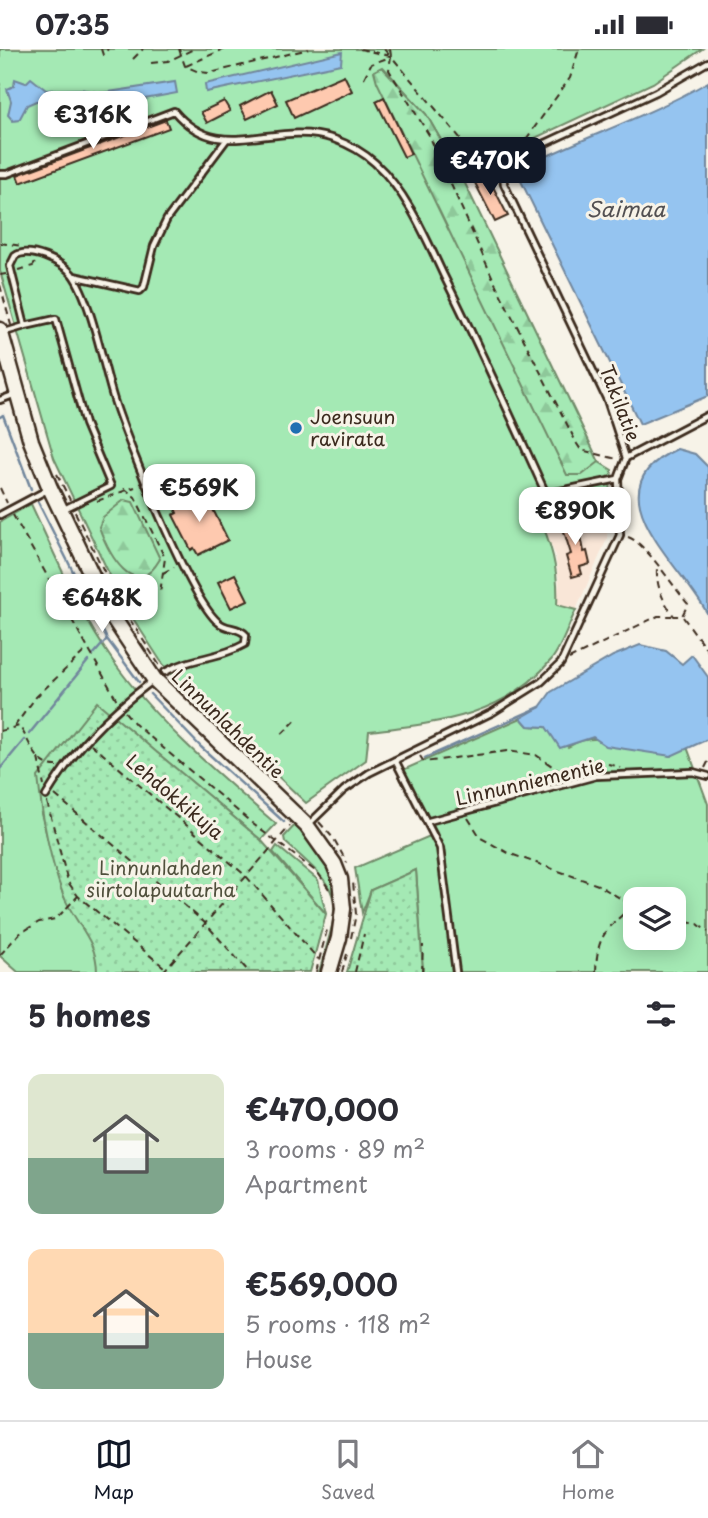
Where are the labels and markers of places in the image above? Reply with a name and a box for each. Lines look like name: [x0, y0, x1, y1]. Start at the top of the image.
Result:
pin: €316K: [44, 91, 142, 151]
pin: €470K: [441, 137, 539, 197]
place label: Joensuun ravirata: [310, 402, 395, 452]
marker: Joensuun ravirata: [288, 420, 304, 436]
pin: €569K: [150, 465, 248, 524]
pin: €890K: [526, 487, 624, 547]
pin: €648K: [53, 575, 151, 634]

